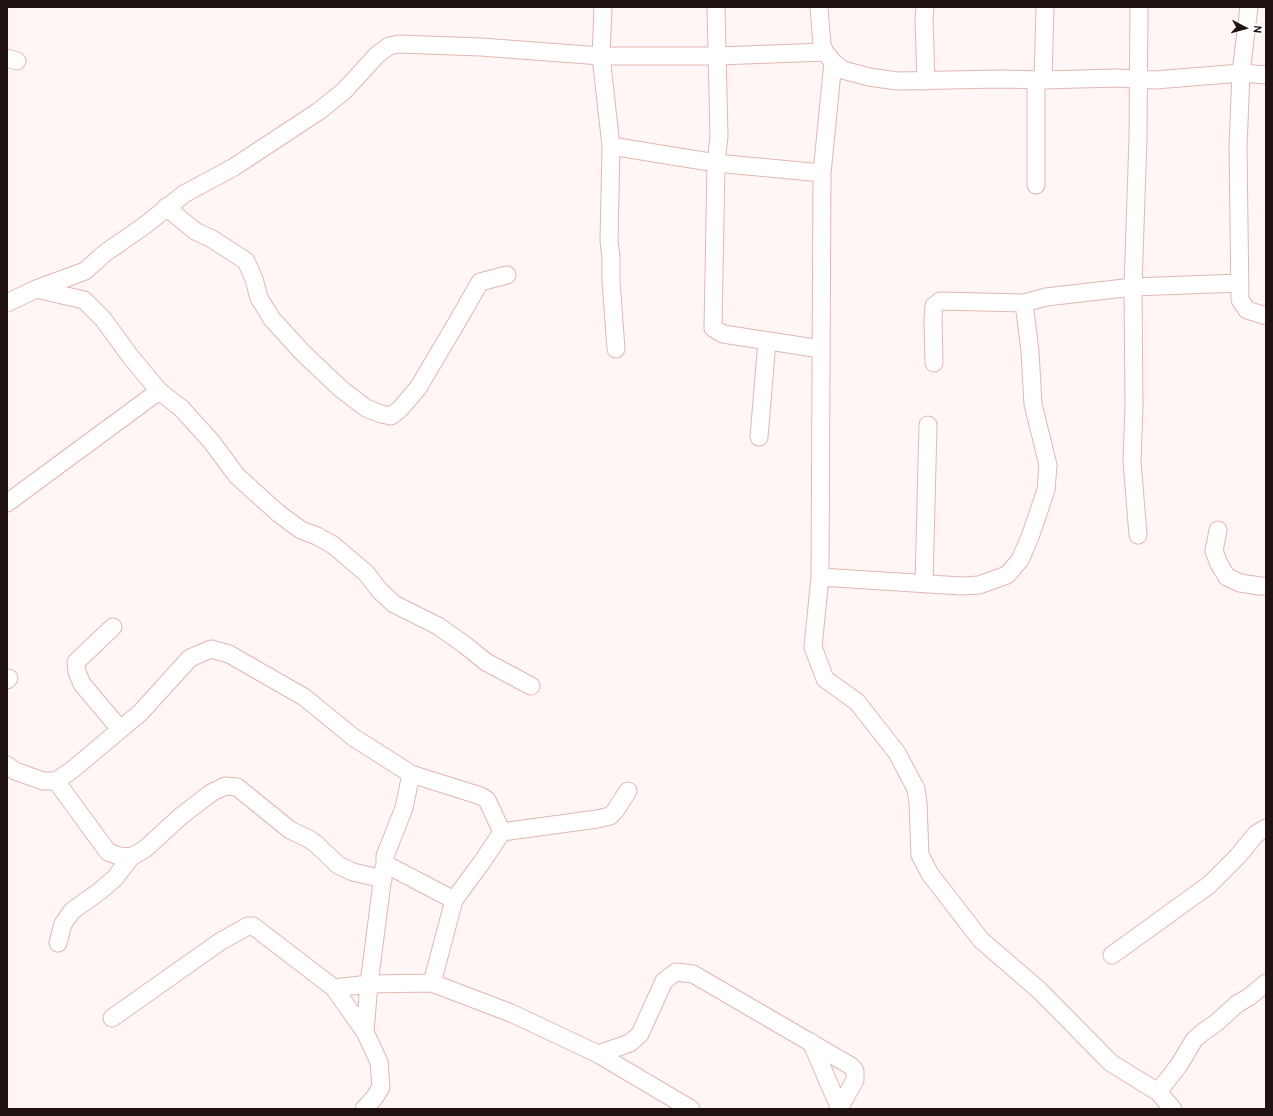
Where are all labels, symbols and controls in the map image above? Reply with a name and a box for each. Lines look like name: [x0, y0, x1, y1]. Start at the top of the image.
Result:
north arrow: [1225, 8, 1265, 48]
text: N: [1250, 25, 1264, 34]

